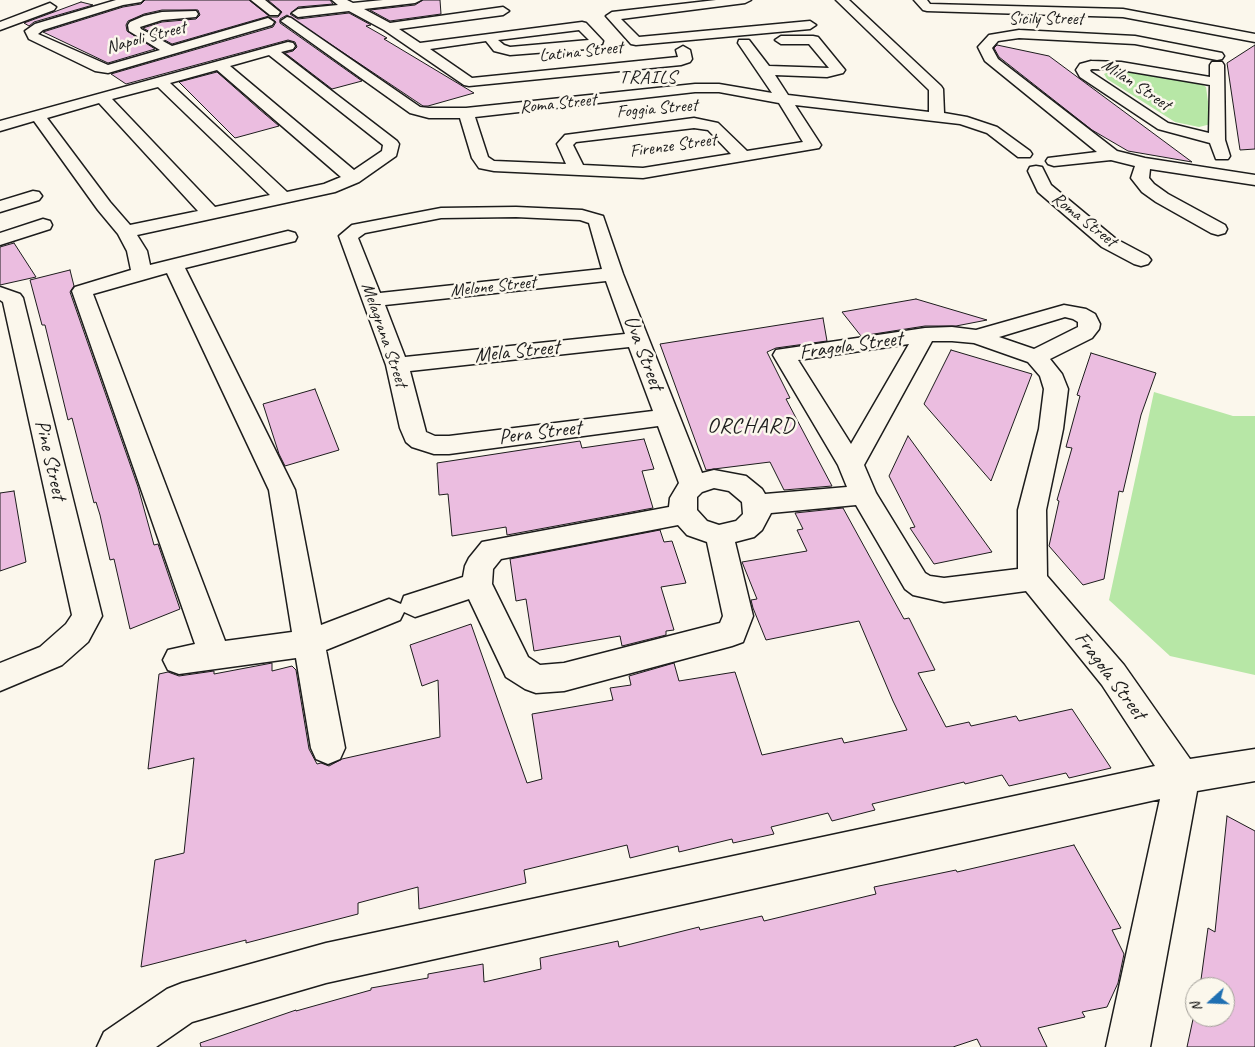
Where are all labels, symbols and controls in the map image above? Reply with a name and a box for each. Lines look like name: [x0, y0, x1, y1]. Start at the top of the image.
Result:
street label: Sicily Street: [1009, 8, 1083, 30]
street label: Napoli Street: [104, 17, 188, 59]
street label: Latina Street: [538, 37, 624, 67]
street label: Milan Street: [1097, 54, 1175, 116]
district label: TRAILS: [618, 67, 678, 89]
street label: Roma Street: [519, 89, 597, 119]
street label: Foggia Street: [616, 95, 698, 123]
street label: Firenze Street: [628, 129, 718, 163]
street label: Roma Street: [1047, 188, 1121, 252]
street label: Melone Street: [449, 272, 537, 302]
street label: Melagrana Street: [356, 280, 412, 390]
street label: Uva Street: [617, 312, 669, 394]
street label: Fragola Street: [798, 326, 904, 366]
street label: Mela Street: [473, 335, 561, 369]
district label: ORCHARD: [706, 413, 796, 439]
street label: Pera Street: [497, 415, 583, 451]
street label: Pine Street: [29, 418, 71, 502]
street label: Fragola Street: [1069, 627, 1151, 725]
north arrow: [1185, 977, 1235, 1027]
text: N: [1187, 1000, 1206, 1014]

